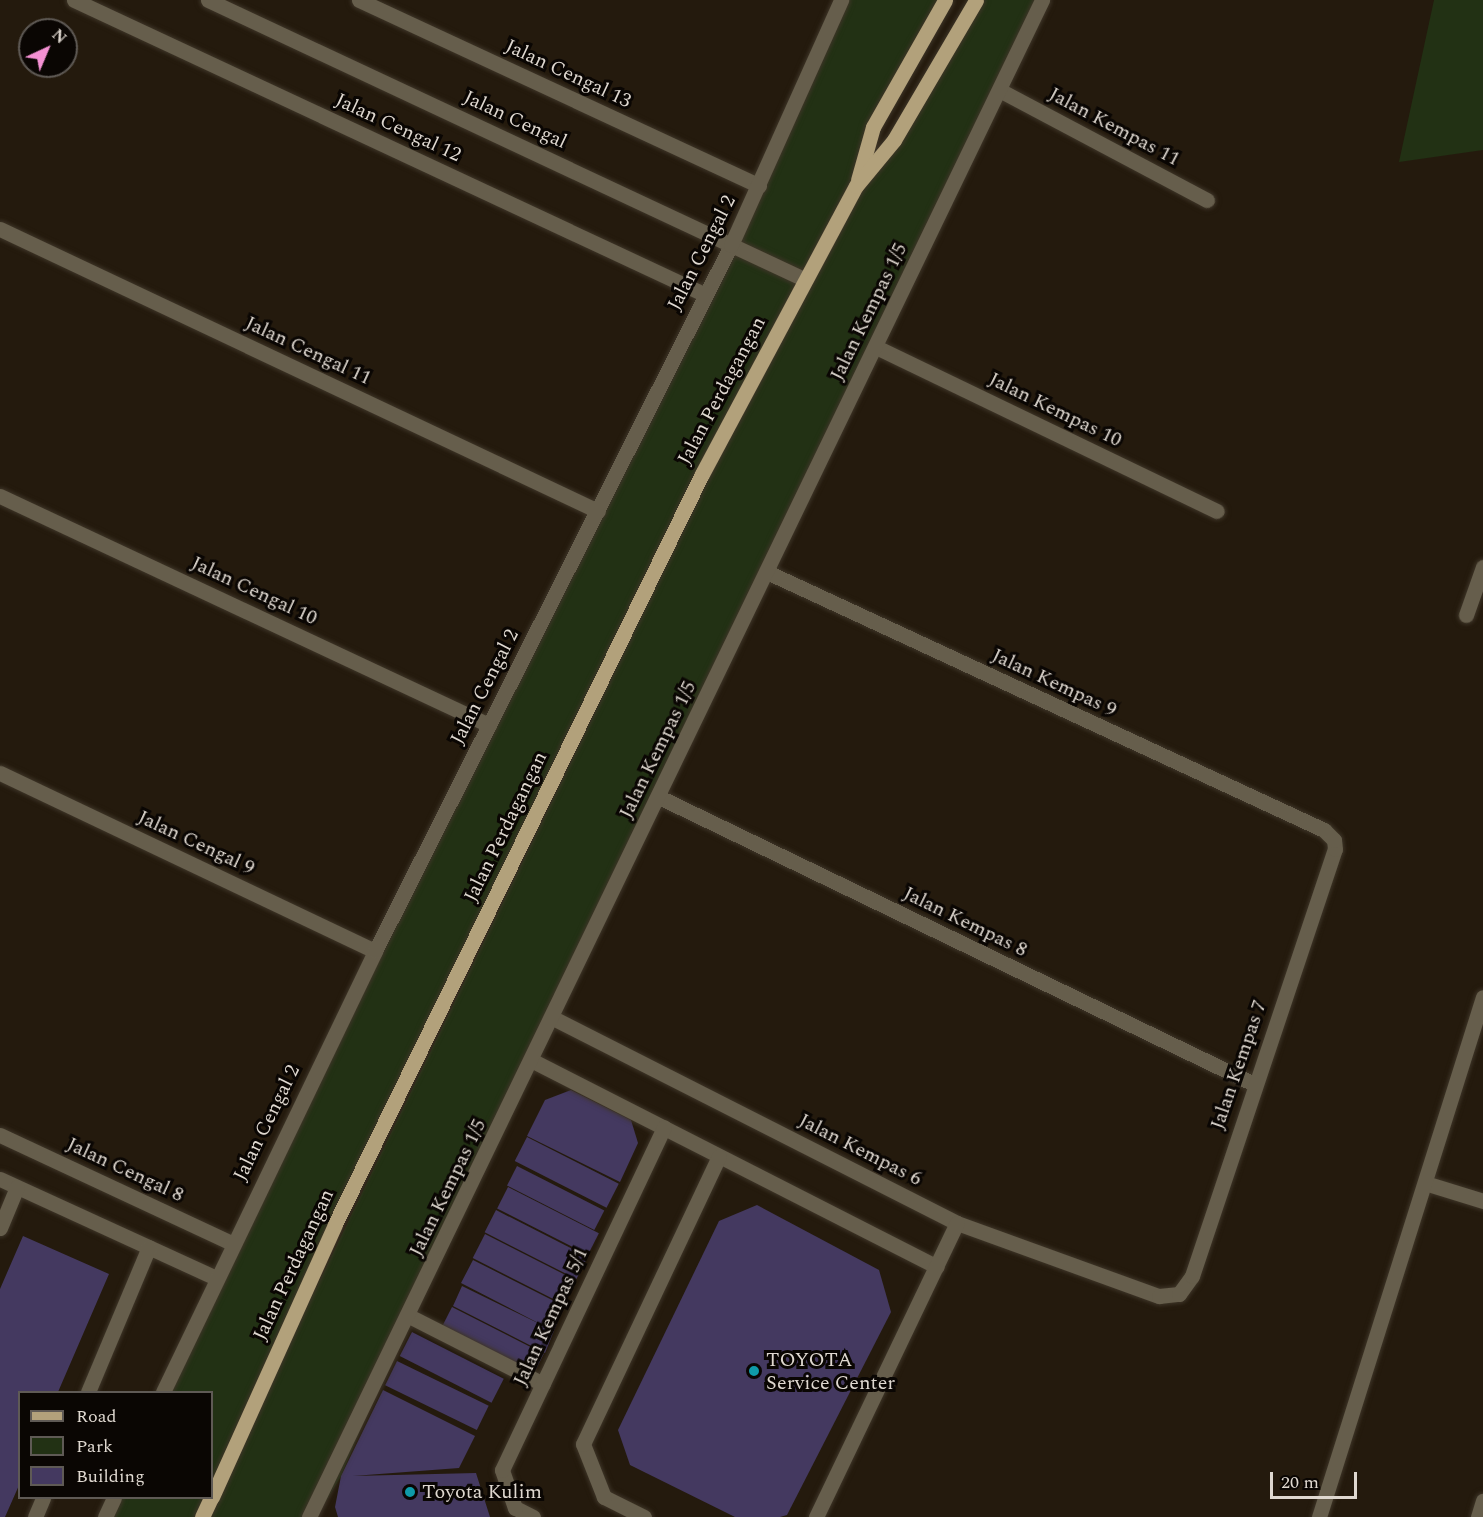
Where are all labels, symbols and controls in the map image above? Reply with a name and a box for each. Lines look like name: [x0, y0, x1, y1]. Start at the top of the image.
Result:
north arrow: [18, 18, 78, 78]
text: N: [46, 23, 72, 50]
street label: Jalan Cengal 13: [501, 34, 635, 114]
street label: Jalan Kempas 11: [1044, 82, 1184, 172]
street label: Jalan Cengal: [460, 86, 570, 154]
street label: Jalan Cengal 12: [331, 88, 465, 168]
street label: Jalan Cengal 2: [663, 191, 741, 315]
street label: Jalan Kempas 1/5: [825, 239, 913, 385]
street label: Jalan Cengal 11: [241, 311, 375, 391]
street label: Jalan Perdagangan: [673, 313, 771, 469]
street label: Jalan Kempas 10: [985, 367, 1125, 453]
street label: Jalan Cengal 10: [187, 551, 321, 631]
street label: Jalan Cengal 2: [446, 625, 524, 749]
street label: Jalan Kempas 9: [988, 644, 1120, 722]
street label: Jalan Kempas 1/5: [614, 677, 702, 823]
street label: Jalan Perdagangan: [459, 748, 553, 906]
street label: Jalan Cengal 9: [134, 805, 258, 881]
street label: Jalan Kempas 8: [899, 882, 1031, 962]
street label: Jalan Kempas 7: [1206, 997, 1272, 1133]
street label: Jalan Cengal 2: [229, 1061, 305, 1185]
street label: Jalan Kempas 6: [794, 1109, 926, 1191]
street label: Jalan Kempas 1/5: [404, 1115, 492, 1261]
street label: Jalan Cengal 8: [63, 1132, 187, 1208]
street label: Jalan Perdagangan: [248, 1186, 340, 1344]
street label: Jalan Kempas 5/1: [508, 1244, 594, 1390]
place label: TOYOTA Service Center: [766, 1348, 895, 1395]
marker: TOYOTA Service Center: [747, 1364, 761, 1378]
legend: [18, 1391, 213, 1499]
text: Road: [76, 1403, 117, 1430]
text: Park: [76, 1433, 113, 1460]
scale bar: [1273, 1460, 1360, 1498]
text: Building: [76, 1463, 145, 1490]
text: 20 m: [1281, 1469, 1319, 1496]
place label: Toyota Kulim: [422, 1480, 542, 1504]
marker: Toyota Kulim: [403, 1485, 417, 1499]

